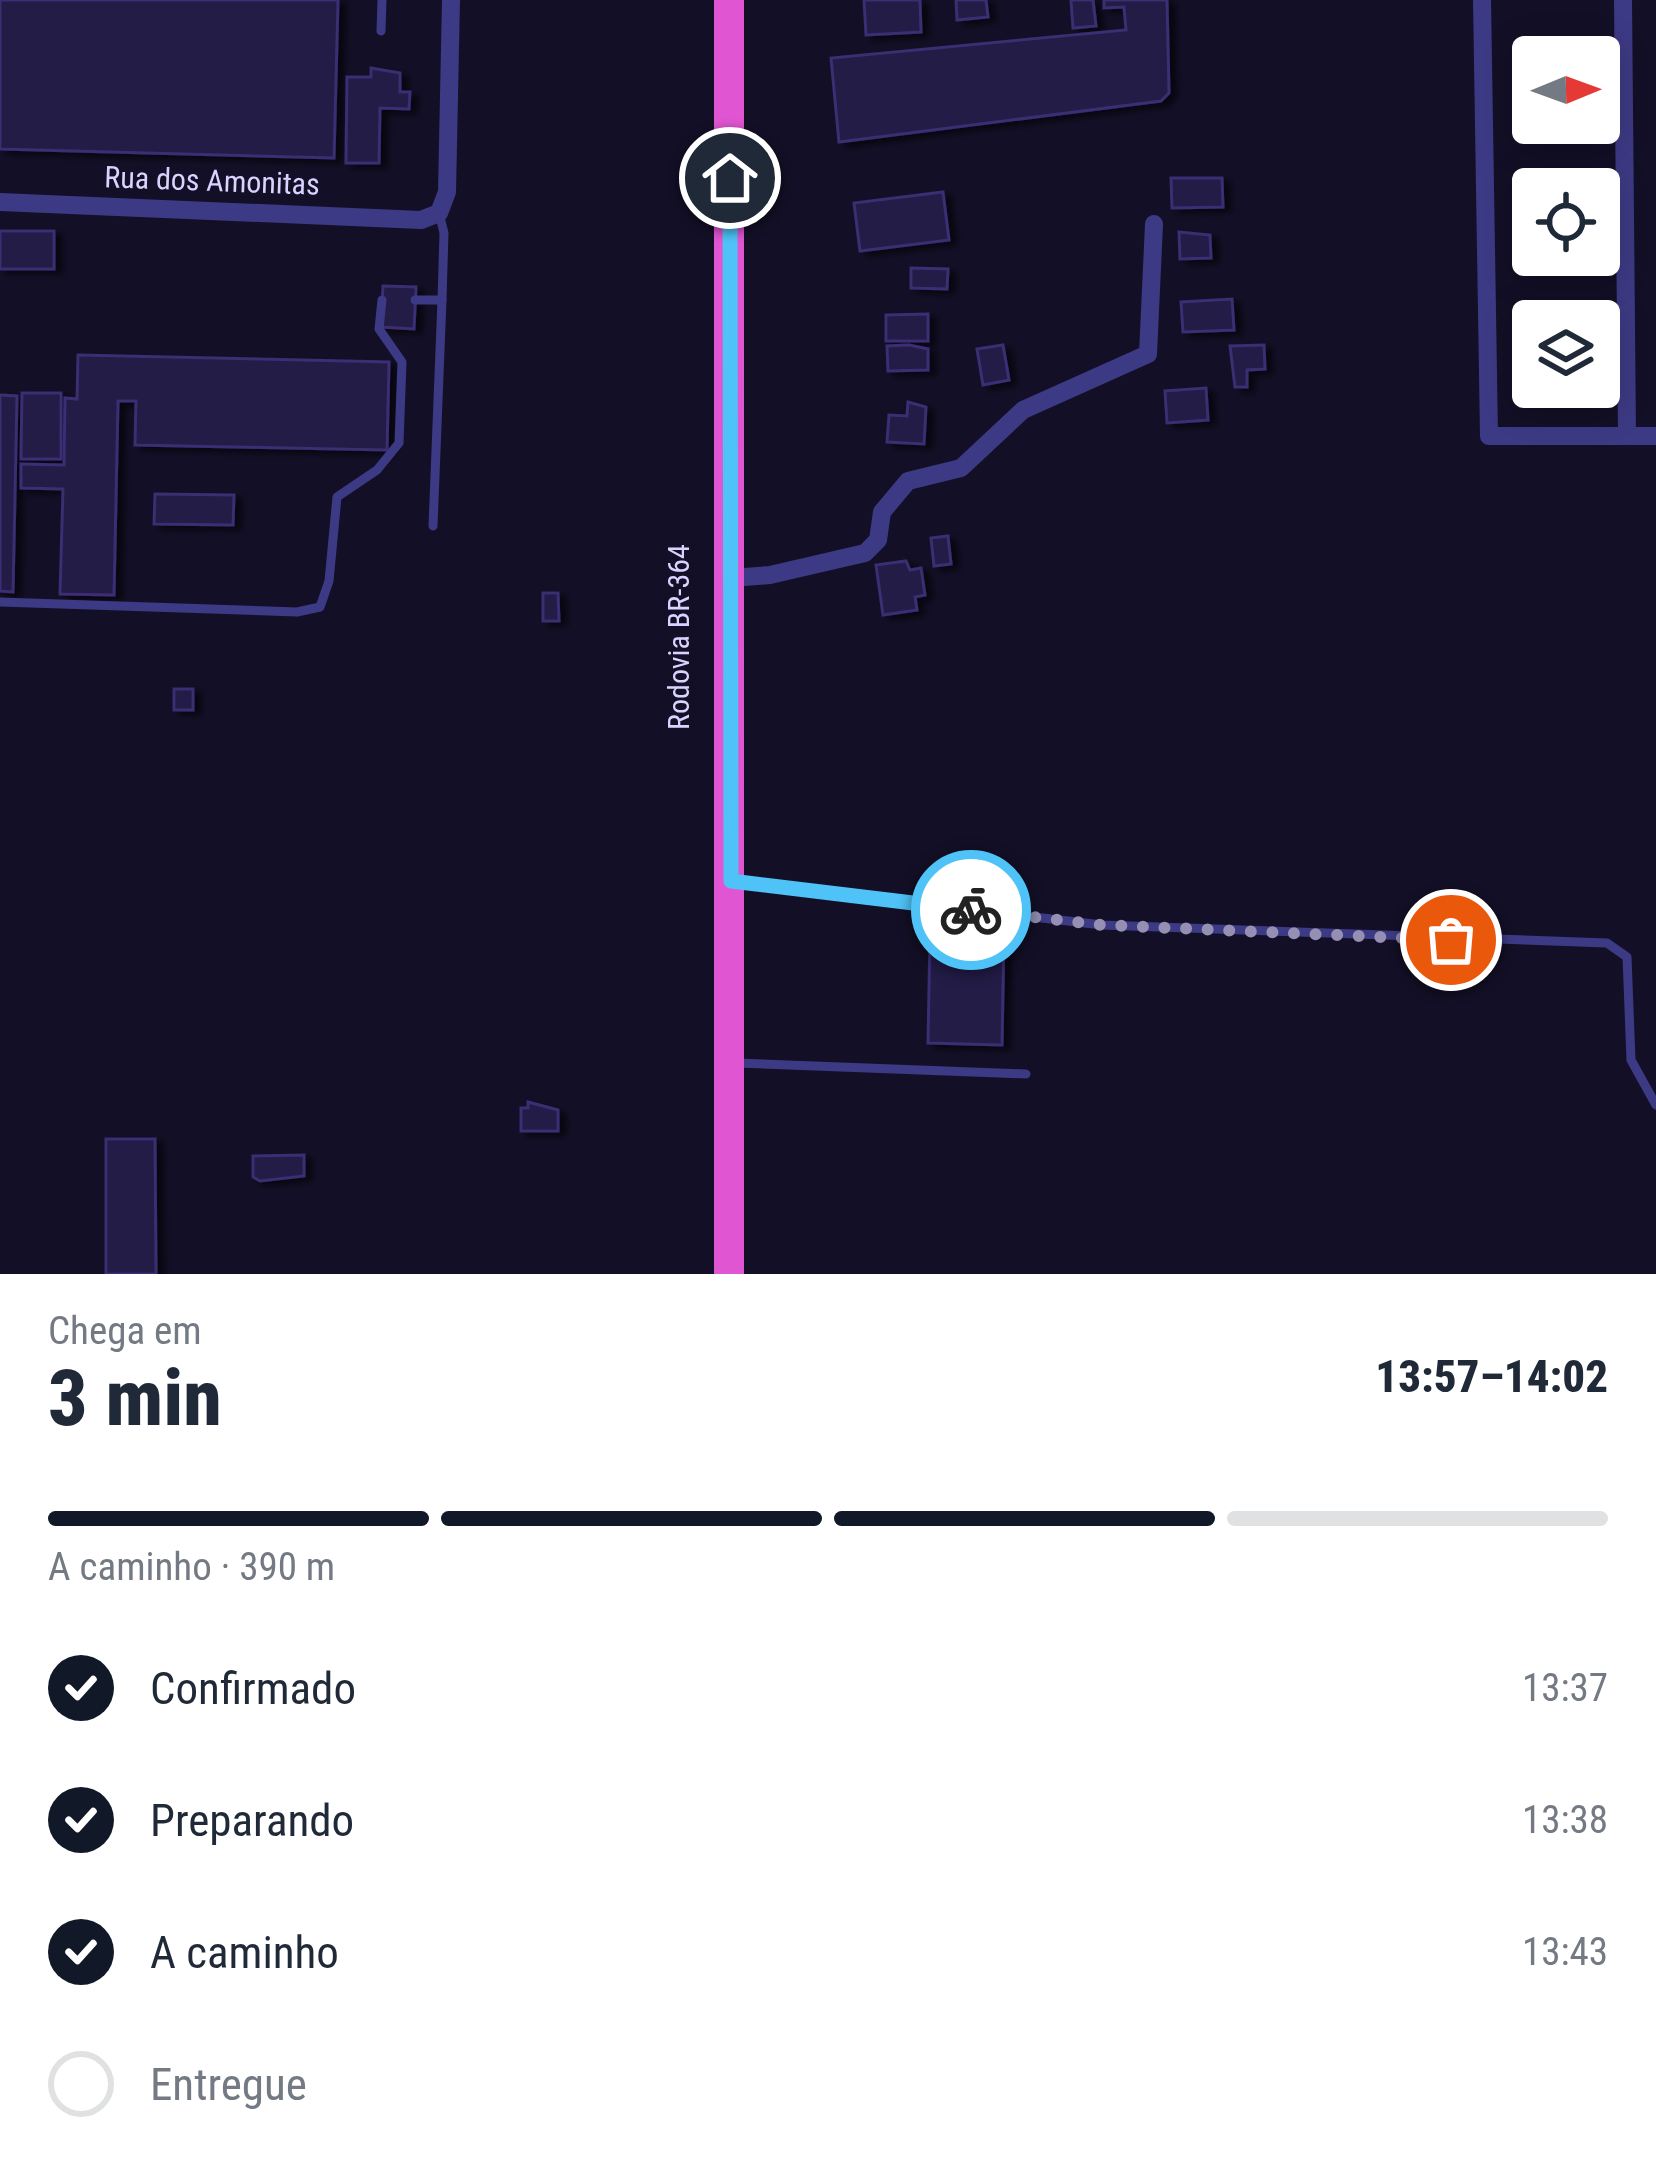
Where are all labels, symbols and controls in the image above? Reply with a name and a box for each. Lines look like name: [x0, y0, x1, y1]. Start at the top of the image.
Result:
north arrow: [1512, 36, 1620, 144]
map controls: [1512, 36, 1620, 408]
pin: [679, 127, 781, 229]
icon: home: [697, 145, 763, 211]
street label: Rua dos Amonitas: [104, 159, 320, 202]
button: locate: [1512, 168, 1620, 276]
button: layers: [1512, 300, 1620, 408]
street label: Rodovia BR-364: [661, 544, 696, 730]
courier: [911, 850, 1031, 970]
icon: bike: [938, 877, 1004, 943]
pin: [1400, 889, 1502, 991]
icon: bag: [1418, 907, 1484, 973]
text: Chega em: [48, 1308, 202, 1354]
text: 13:57–14:02: [1375, 1350, 1608, 1403]
text: 3 min: [48, 1353, 222, 1444]
text: A caminho · 390 m: [48, 1544, 335, 1590]
icon: check: [48, 1655, 114, 1721]
text: Confirmado: [150, 1662, 356, 1715]
text: 13:37: [1522, 1665, 1608, 1711]
icon: check: [48, 1787, 114, 1853]
text: Preparando: [150, 1794, 354, 1847]
text: 13:38: [1522, 1797, 1608, 1843]
icon: check: [48, 1919, 114, 1985]
text: A caminho: [150, 1926, 339, 1979]
text: 13:43: [1522, 1929, 1608, 1975]
text: Entregue: [150, 2058, 307, 2111]

